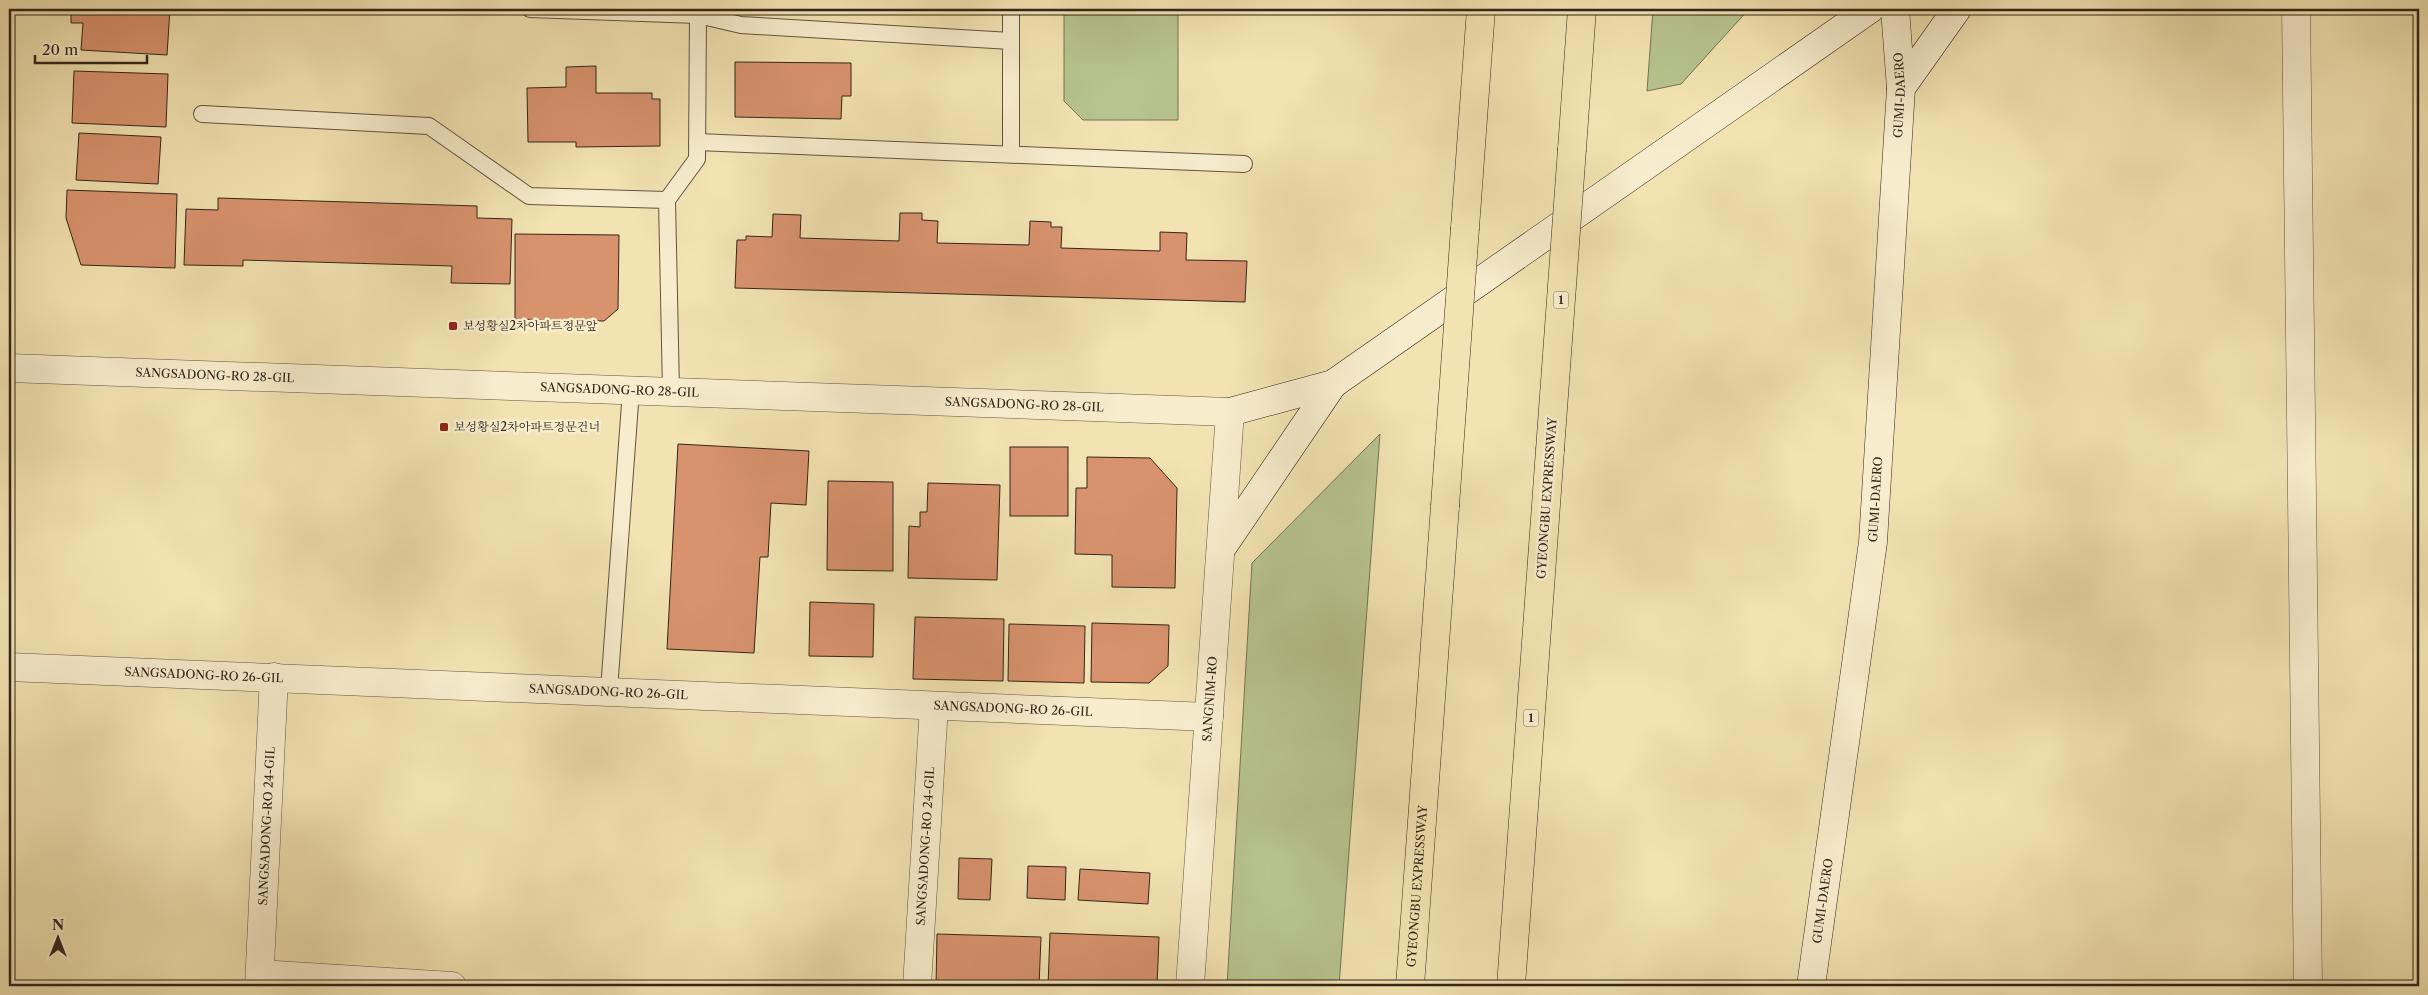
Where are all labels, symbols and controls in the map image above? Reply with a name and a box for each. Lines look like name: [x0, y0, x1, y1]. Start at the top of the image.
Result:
scale bar: [35, 32, 148, 64]
text: 20 m: [42, 40, 78, 59]
street label: GUMI-DAERO: [1890, 52, 1908, 139]
road number: 1: [1554, 292, 1568, 308]
place label: 보성황실2차아파트정문앞: [463, 318, 598, 333]
marker: 보성황실2차아파트정문앞: [447, 320, 459, 332]
street label: SANGSADONG-RO 28-GIL: [135, 365, 295, 385]
street label: SANGSADONG-RO 28-GIL: [540, 379, 700, 400]
street label: SANGSADONG-RO 28-GIL: [945, 394, 1104, 414]
street label: GYEONGBU EXPRESSWAY: [1533, 416, 1560, 579]
place label: 보성황실2차아파트정문건너: [454, 419, 600, 434]
marker: 보성황실2차아파트정문건너: [438, 421, 450, 433]
street label: GUMI-DAERO: [1865, 456, 1885, 543]
street label: SANGNIM-RO: [1199, 656, 1220, 742]
street label: SANGSADONG-RO 26-GIL: [124, 664, 284, 685]
street label: SANGSADONG-RO 26-GIL: [529, 681, 688, 702]
street label: SANGSADONG-RO 26-GIL: [933, 698, 1093, 719]
road number: 1: [1524, 710, 1538, 726]
street label: SANGSADONG-RO 24-GIL: [255, 746, 278, 906]
street label: SANGSADONG-RO 24-GIL: [913, 766, 937, 926]
street label: GYEONGBU EXPRESSWAY: [1403, 804, 1430, 968]
street label: GUMI-DAERO: [1809, 857, 1836, 944]
north arrow: [32, 912, 82, 962]
text: N: [52, 916, 64, 934]

